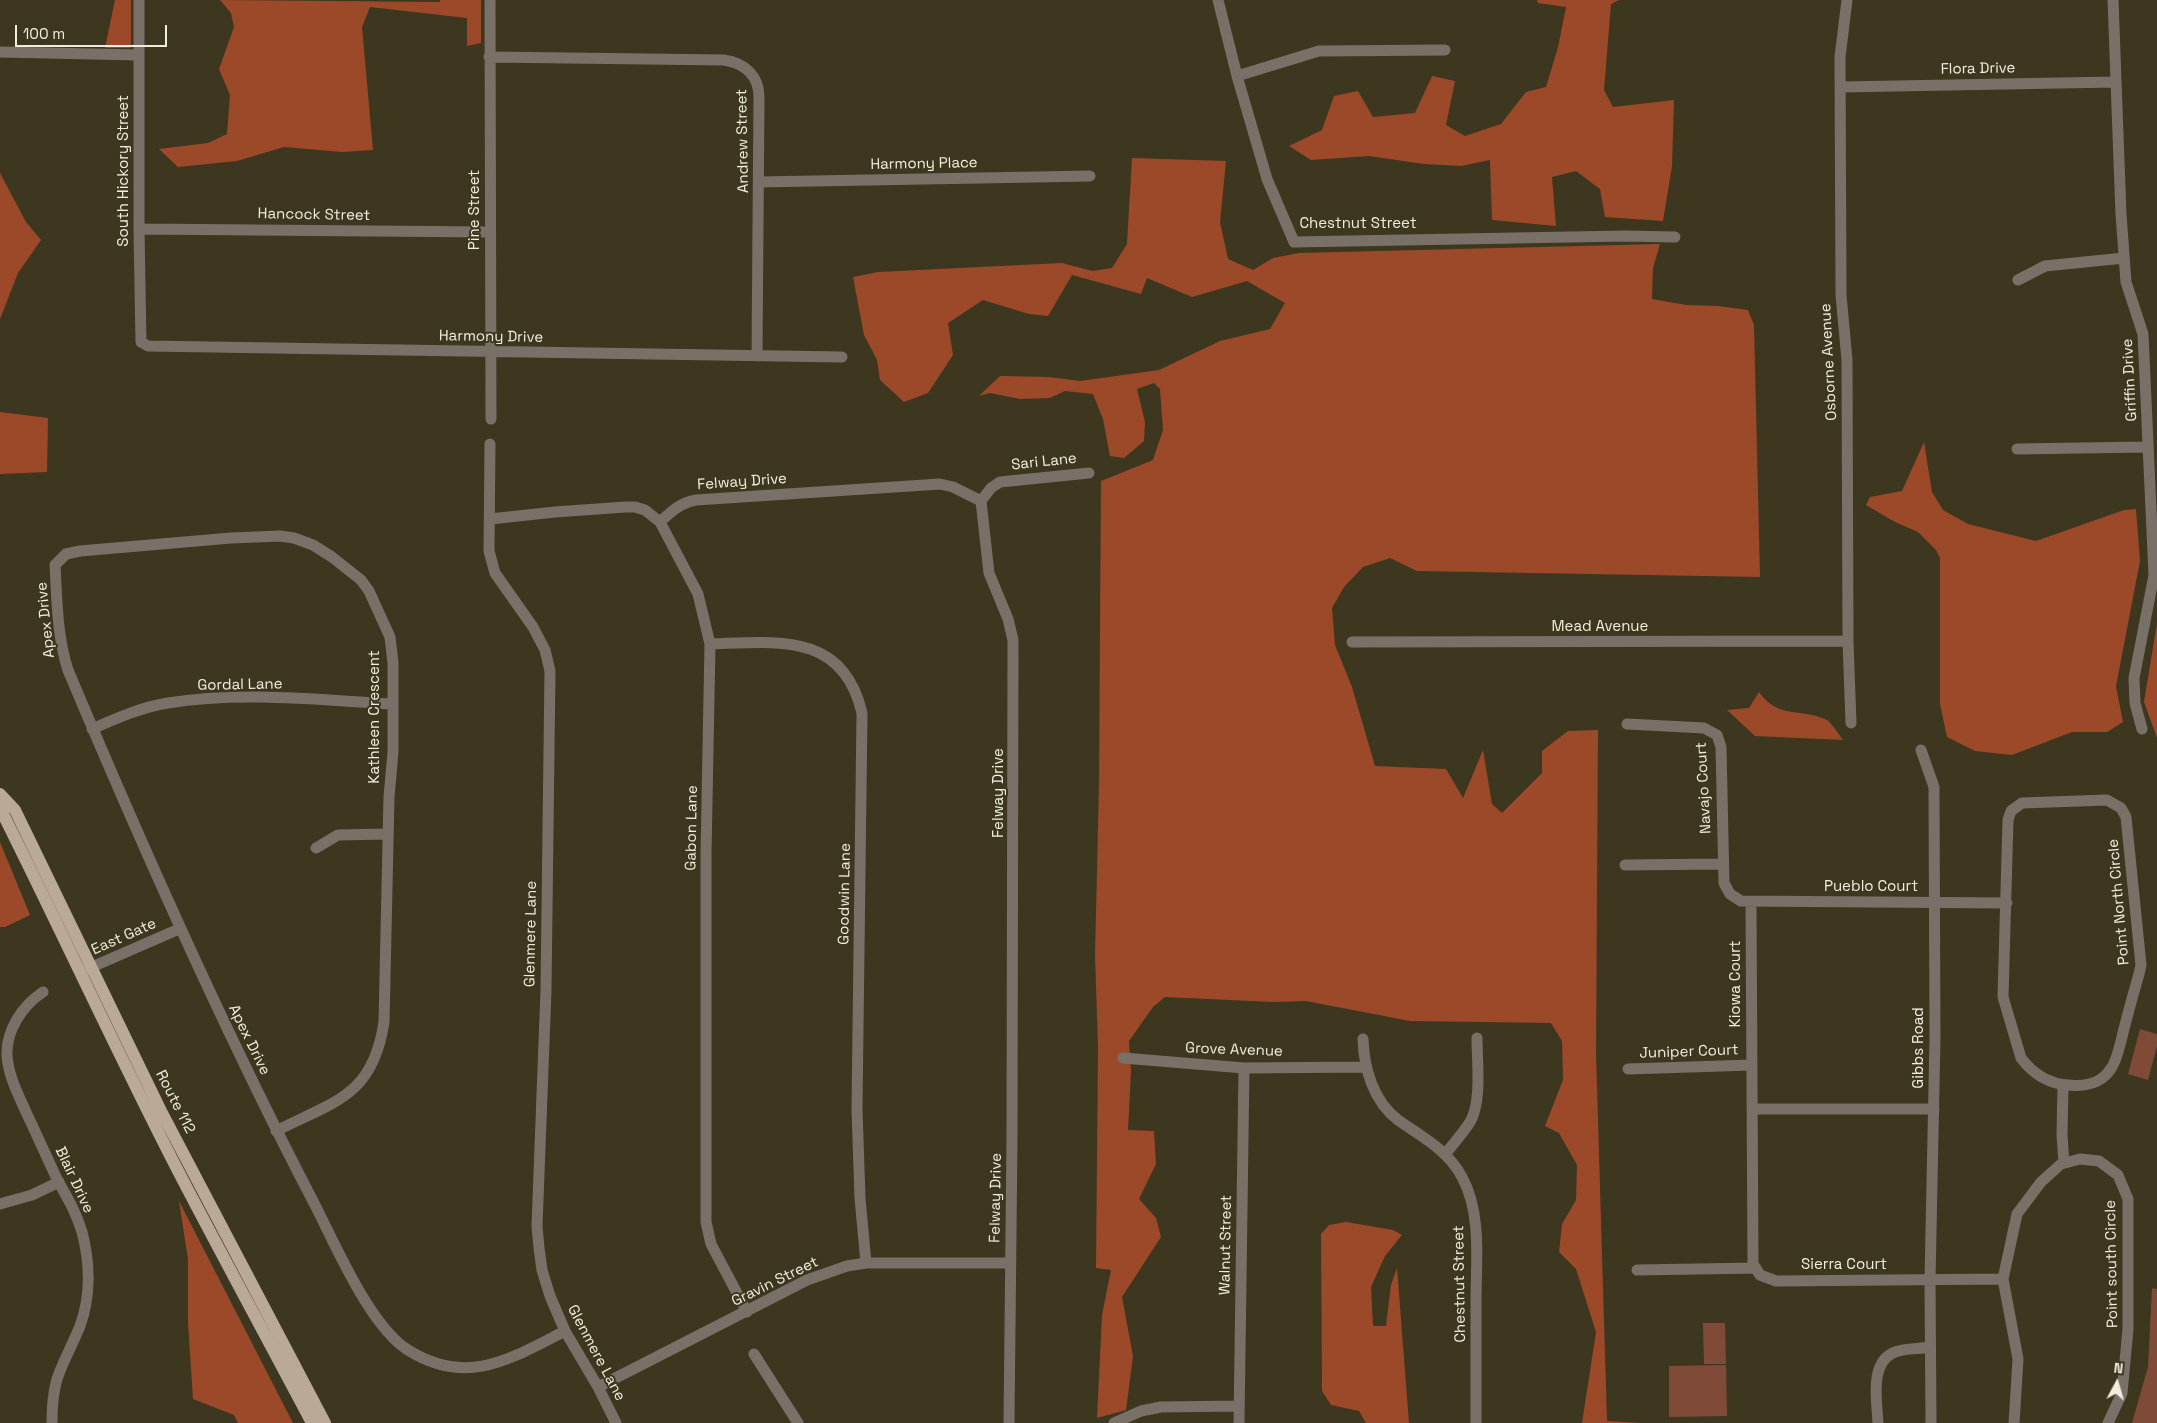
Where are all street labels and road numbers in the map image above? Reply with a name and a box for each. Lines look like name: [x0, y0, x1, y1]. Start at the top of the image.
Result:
street label: Flora Drive: [1940, 59, 2016, 79]
street label: Andrew Street: [733, 89, 753, 193]
street label: South Hickory Street: [115, 95, 133, 247]
street label: Harmony Place: [870, 154, 978, 174]
street label: Pine Street: [466, 170, 484, 250]
street label: Hancock Street: [258, 205, 370, 225]
street label: Chestnut Street: [1299, 215, 1417, 233]
street label: Osborne Avenue: [1817, 303, 1841, 421]
street label: Harmony Drive: [439, 327, 543, 347]
street label: Griffin Drive: [2119, 338, 2141, 422]
street label: Sari Lane: [1010, 450, 1078, 474]
street label: Felway Drive: [697, 470, 787, 494]
street label: Apex Drive: [33, 581, 59, 659]
street label: Mead Avenue: [1552, 618, 1648, 636]
street label: Kathleen Crescent: [366, 650, 384, 784]
street label: Gordal Lane: [197, 675, 283, 695]
street label: Navajo Court: [1693, 742, 1715, 834]
street label: Felway Drive: [990, 748, 1008, 838]
street label: Gabon Lane: [682, 785, 702, 871]
street label: Point North Circle: [2105, 838, 2133, 966]
street label: Goodwin Lane: [835, 843, 855, 945]
street label: Pueblo Court: [1824, 878, 1918, 896]
street label: Glenmere Lane: [521, 881, 541, 987]
street label: East Gate: [89, 915, 159, 959]
street label: Kiowa Court: [1727, 941, 1745, 1027]
street label: Apex Drive: [224, 1002, 274, 1078]
street label: Gibbs Road: [1910, 1007, 1928, 1089]
street label: Grove Avenue: [1185, 1039, 1283, 1061]
street label: Juniper Court: [1639, 1041, 1739, 1063]
street label: Route 112: [151, 1067, 199, 1137]
street label: Blair Drive: [51, 1144, 97, 1216]
street label: Felway Drive: [986, 1153, 1006, 1243]
street label: Walnut Street: [1216, 1195, 1236, 1295]
street label: Point south Circle: [2102, 1200, 2122, 1328]
street label: Chestnut Street: [1450, 1225, 1470, 1343]
street label: Gravin Street: [729, 1253, 821, 1311]
street label: Sierra Court: [1801, 1256, 1887, 1274]
street label: Glenmere Lane: [563, 1302, 629, 1404]

